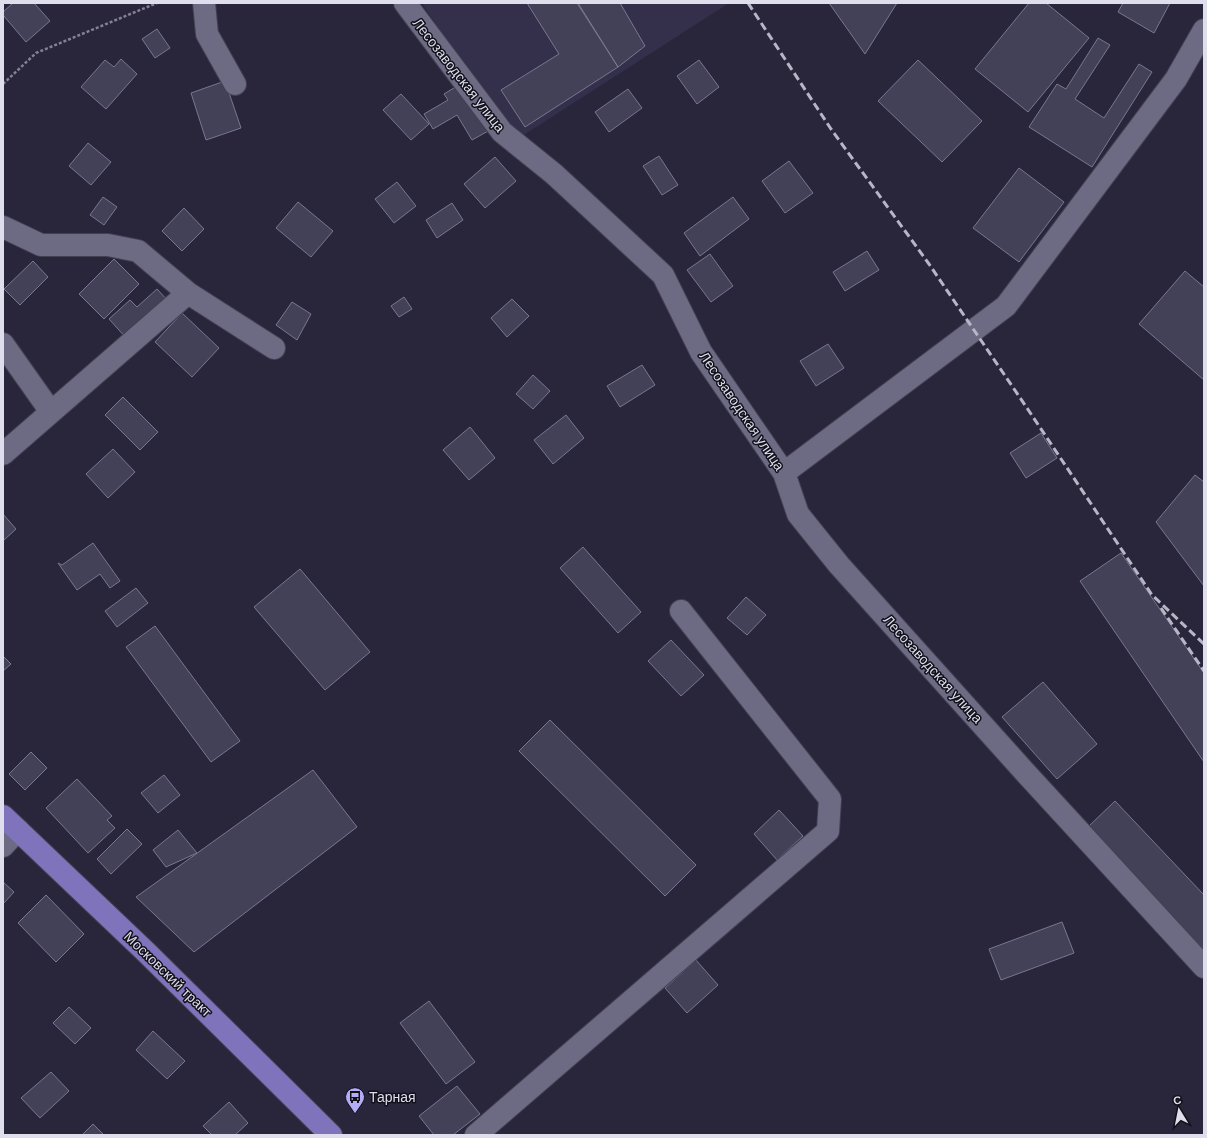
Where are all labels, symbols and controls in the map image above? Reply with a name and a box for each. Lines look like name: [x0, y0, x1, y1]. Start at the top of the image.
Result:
street label: Лесозаводская улица: [409, 14, 509, 136]
street label: Лесозаводская улица: [695, 348, 789, 474]
street label: Лесозаводская улица: [880, 611, 987, 727]
street label: Московский тракт: [120, 928, 216, 1021]
bus stop icon: Тарная: [344, 1086, 366, 1114]
place label: Тарная: [369, 1088, 416, 1106]
north arrow: [1159, 1090, 1199, 1130]
text: С: [1172, 1093, 1182, 1108]

